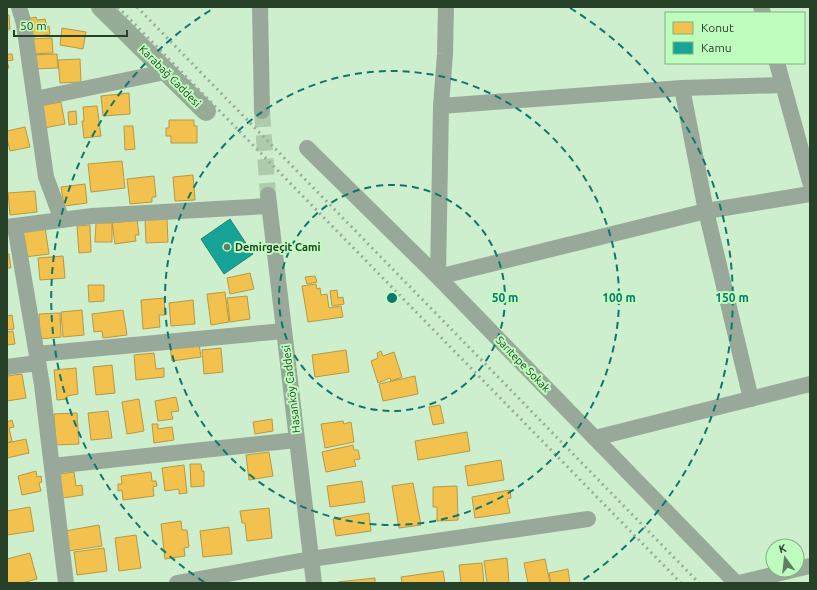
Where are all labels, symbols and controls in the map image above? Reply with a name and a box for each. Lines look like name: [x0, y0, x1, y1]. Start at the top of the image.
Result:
scale bar: [14, 12, 127, 38]
legend: [665, 12, 805, 64]
text: 50 m: [20, 19, 47, 32]
text: Konut: [701, 21, 734, 34]
text: Kamu: [701, 41, 732, 54]
street label: Karabağ Caddesi: [137, 43, 203, 109]
place label: Demirgeçit Cami: [235, 241, 321, 253]
marker: Demirgeçit Cami: [222, 242, 232, 252]
centre of rings: [385, 291, 399, 305]
text: 50 m: [492, 291, 518, 304]
text: 100 m: [602, 291, 636, 304]
text: 150 m: [715, 291, 749, 304]
street label: Sarıtepe Sokak: [493, 334, 553, 395]
street label: Hasanköy Caddesi: [280, 344, 302, 434]
north arrow: [765, 538, 805, 578]
text: K: [777, 541, 788, 555]

